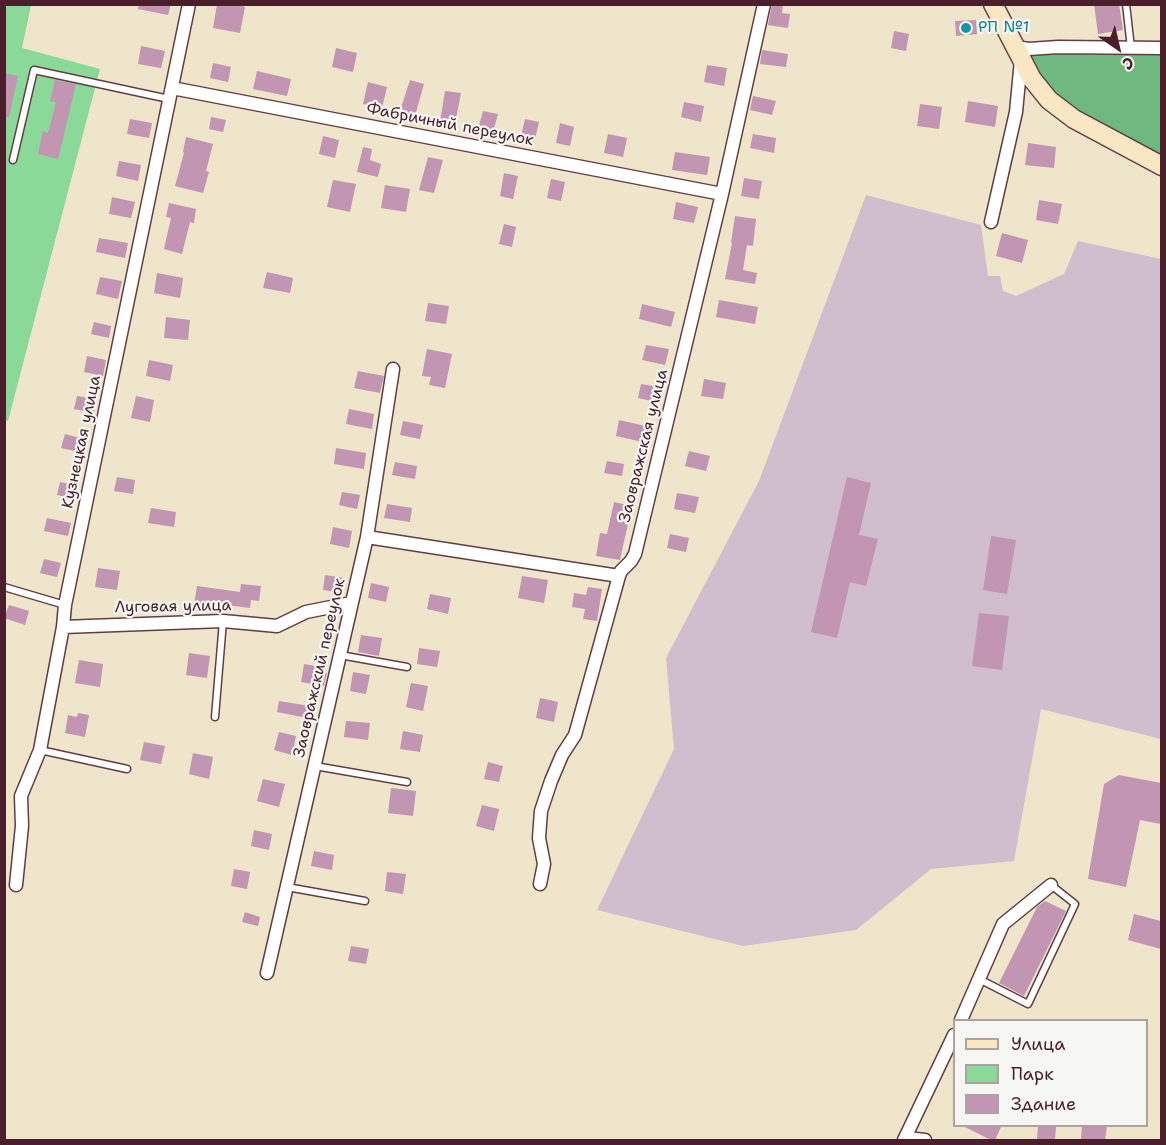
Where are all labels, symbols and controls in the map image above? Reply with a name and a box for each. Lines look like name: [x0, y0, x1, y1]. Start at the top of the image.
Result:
place label: РП №1: [978, 18, 1029, 38]
north arrow: [1088, 18, 1148, 78]
marker: РП №1: [959, 21, 973, 35]
text: С: [1118, 52, 1138, 75]
street label: Фабричный переулок: [365, 99, 535, 151]
street label: Заовражская улица: [616, 367, 672, 525]
street label: Кузнецкая улица: [59, 374, 105, 510]
street label: Заовражский переулок: [290, 577, 350, 759]
street label: Луговая улица: [115, 596, 231, 618]
legend: [953, 1019, 1148, 1127]
text: Улица: [1011, 1032, 1065, 1056]
text: Парк: [1011, 1062, 1054, 1086]
text: Здание: [1011, 1092, 1076, 1116]

